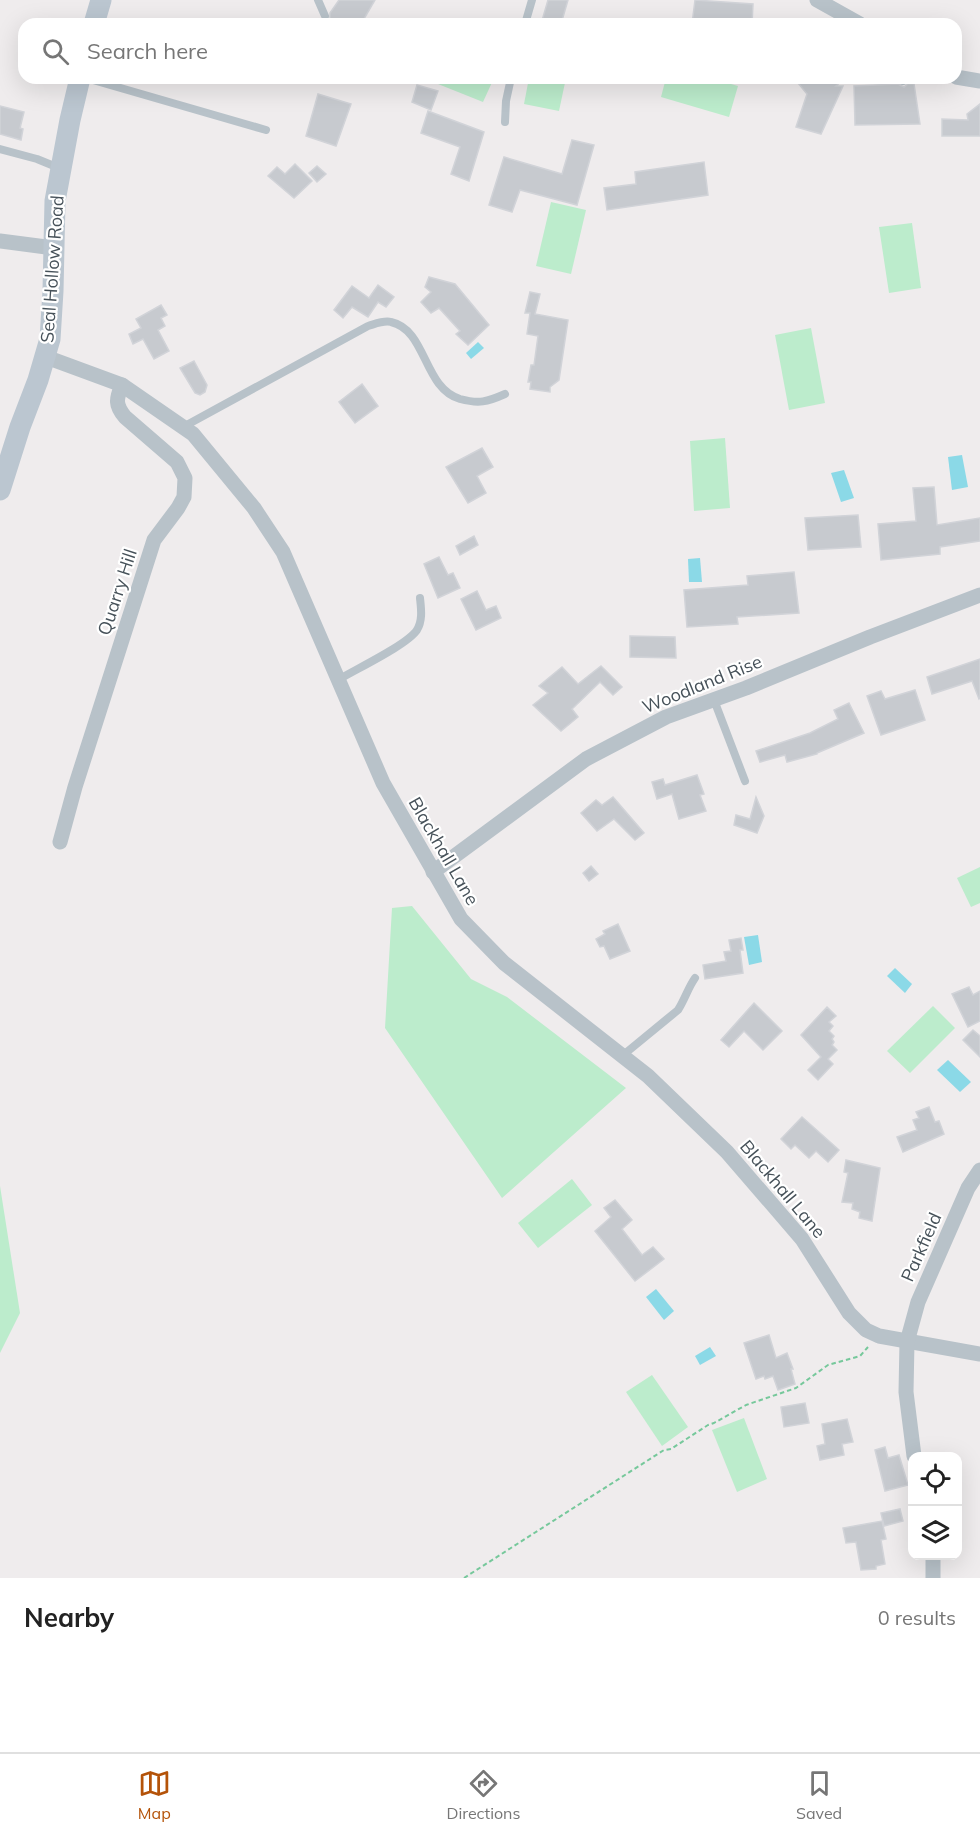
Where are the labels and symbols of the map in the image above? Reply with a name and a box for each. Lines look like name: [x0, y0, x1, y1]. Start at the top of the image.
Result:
street label: Seal Hollow Road: [35, 194, 69, 344]
street label: Quarry Hill: [92, 546, 142, 638]
street label: Woodland Rise: [639, 650, 765, 718]
street label: Blackhall Lane: [404, 793, 484, 909]
street label: Blackhall Lane: [735, 1135, 831, 1243]
street label: Parkfield: [896, 1209, 946, 1285]

